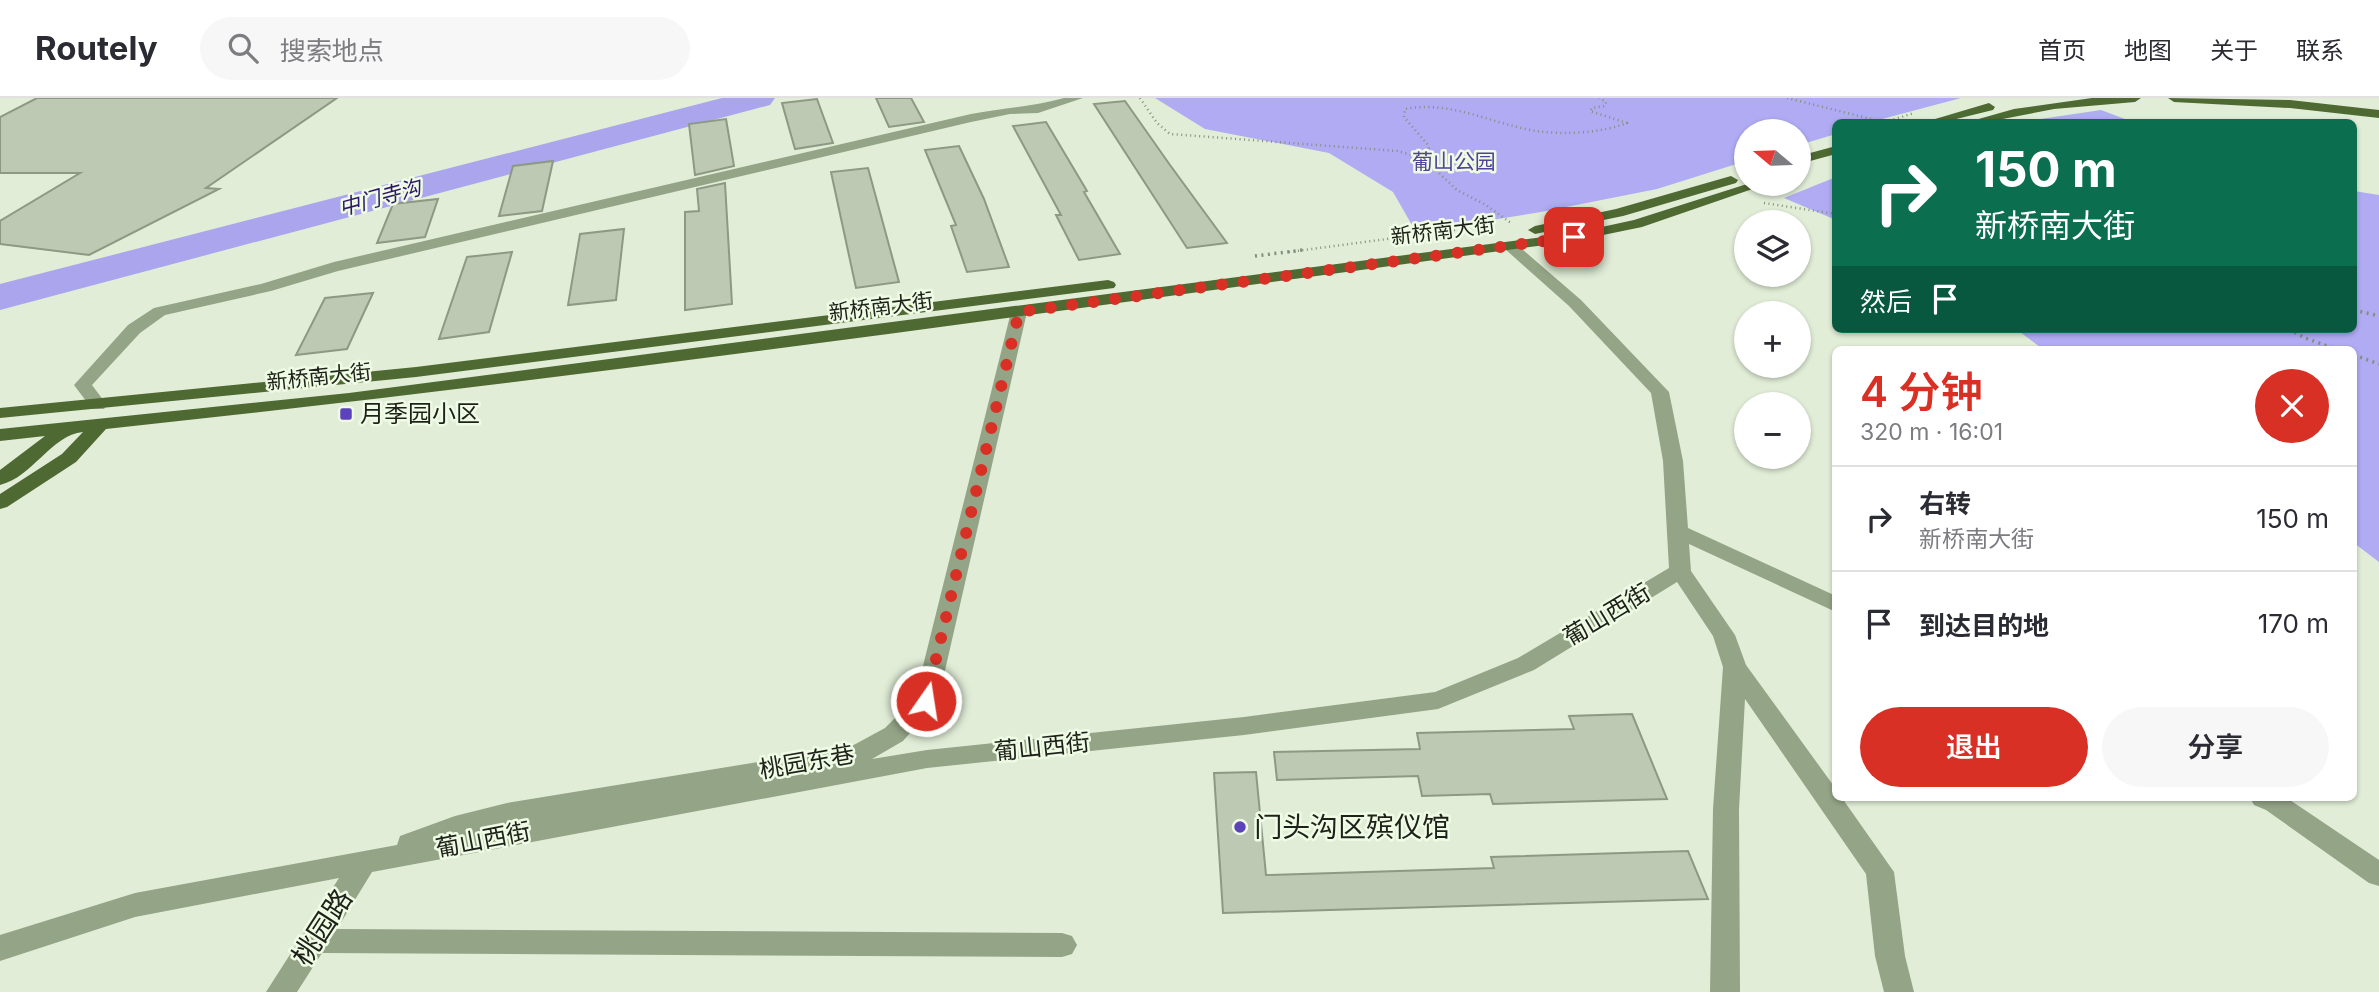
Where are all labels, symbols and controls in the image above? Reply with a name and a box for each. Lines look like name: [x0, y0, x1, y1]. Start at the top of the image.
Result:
search box: [200, 17, 690, 80]
text: Routely: [35, 28, 158, 68]
icon: search: [224, 29, 262, 67]
text: 搜索地点: [280, 35, 384, 66]
text: 首页: [2038, 36, 2086, 65]
text: 地图: [2124, 36, 2172, 65]
text: 关于: [2210, 36, 2258, 65]
text: 联系: [2296, 36, 2344, 65]
north arrow: [1734, 119, 1811, 196]
map controls: [1734, 119, 1811, 469]
text: 150 m: [1975, 140, 2117, 199]
icon: right: [1860, 147, 1951, 238]
park label: 葡山公园: [1412, 149, 1496, 174]
water label: 中门寺沟: [336, 174, 426, 220]
text: 新桥南大街: [1975, 206, 2135, 245]
pin: [1544, 207, 1604, 267]
button: layers: [1734, 210, 1811, 287]
street label: 新桥南大街: [1389, 212, 1497, 249]
icon: arrive: [1555, 218, 1593, 256]
icon: arrive: [1926, 280, 1964, 318]
text: 然后: [1860, 286, 1912, 317]
street label: 新桥南大街: [827, 288, 935, 325]
button: +: [1734, 301, 1811, 378]
street label: 新桥南大街: [265, 359, 372, 394]
text: 4 分钟: [1860, 366, 1983, 417]
button: close: [2255, 369, 2329, 443]
button: −: [1734, 392, 1811, 469]
place label: 月季园小区: [360, 399, 480, 428]
marker: 月季园小区: [338, 406, 354, 422]
text: 320 m · 16:01: [1860, 418, 2003, 446]
text: 右转: [1919, 488, 1971, 519]
icon: right: [1860, 500, 1898, 538]
text: 150 m: [2256, 503, 2329, 534]
text: 新桥南大街: [1919, 525, 2034, 553]
street label: 葡山西街: [1558, 577, 1655, 652]
icon: arrive: [1860, 605, 1898, 643]
text: 170 m: [2258, 608, 2329, 639]
text: 到达目的地: [1919, 610, 2049, 641]
position arrow: [889, 664, 963, 738]
button: 退出: [1860, 707, 2088, 787]
button: 分享: [2102, 707, 2329, 787]
street label: 葡山西街: [993, 727, 1091, 766]
street label: 桃园东巷: [757, 739, 857, 784]
place label: 门头沟区殡仪馆: [1254, 810, 1450, 844]
street label: 葡山西街: [433, 816, 533, 863]
marker: 门头沟区殡仪馆: [1232, 819, 1248, 835]
street label: 桃园路: [285, 883, 359, 971]

